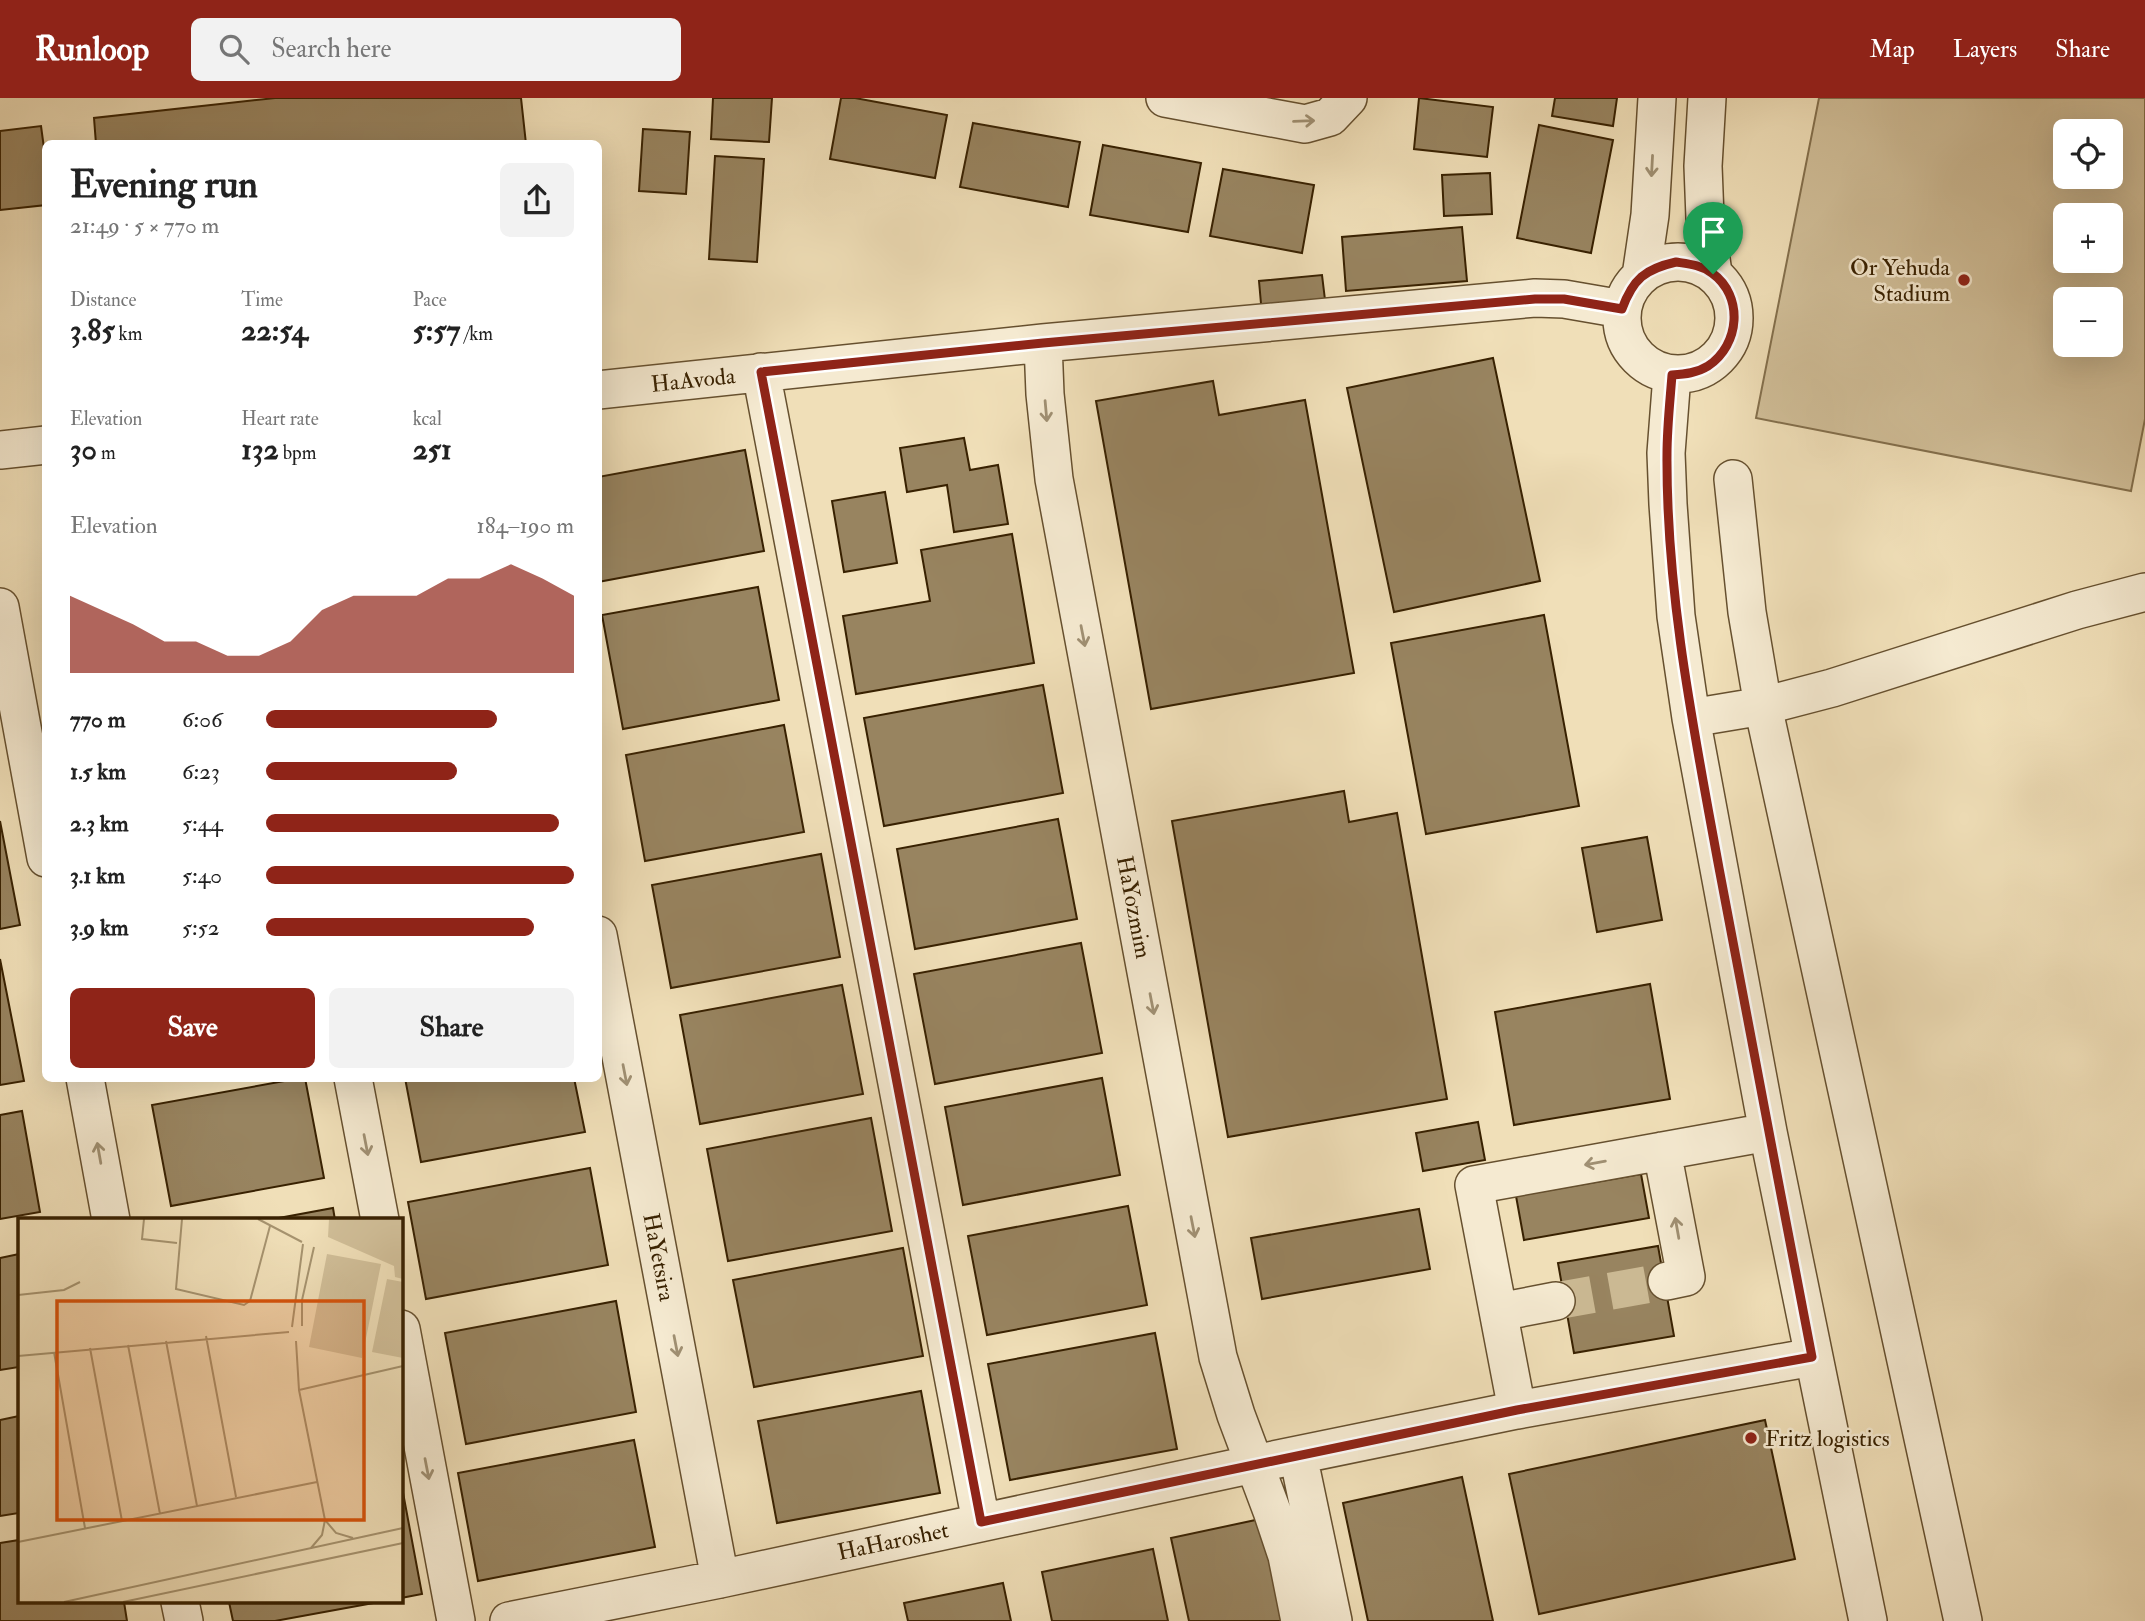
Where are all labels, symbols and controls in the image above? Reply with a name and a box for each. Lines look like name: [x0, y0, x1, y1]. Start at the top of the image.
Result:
search box: [191, 18, 681, 81]
text: Runloop: [35, 29, 149, 70]
icon: search: [215, 30, 253, 68]
text: Search here: [271, 33, 391, 65]
text: Map: [1870, 34, 1915, 65]
text: Layers: [1953, 34, 2017, 65]
text: Share: [2055, 34, 2110, 65]
one-way arrow: [1292, 115, 1315, 128]
map controls: [2053, 119, 2123, 357]
button: locate: [2053, 119, 2123, 189]
one-way arrow: [1645, 154, 1658, 177]
text: Evening run: [70, 161, 258, 209]
button: share: [500, 163, 574, 237]
pin: [1683, 202, 1743, 274]
button: +: [2053, 203, 2123, 273]
text: 21:49 · 5 × 770 m: [70, 211, 219, 240]
icon: arrive: [1694, 213, 1732, 251]
place label: Or Yehuda Stadium: [1850, 253, 1951, 308]
marker: Or Yehuda Stadium: [1956, 272, 1972, 288]
button: −: [2053, 287, 2123, 357]
text: Distance: [70, 288, 136, 312]
text: Time: [241, 288, 283, 312]
text: Pace: [413, 288, 447, 312]
text: 3.85: [70, 312, 115, 349]
text: 22:54: [241, 312, 308, 349]
text: 5:57: [413, 312, 460, 349]
text: km: [115, 322, 142, 346]
text: /km: [460, 322, 493, 346]
street label: HaAvoda: [649, 361, 737, 399]
one-way arrow: [1040, 399, 1053, 422]
text: Elevation: [70, 407, 142, 431]
text: Heart rate: [241, 407, 319, 431]
text: kcal: [413, 407, 442, 431]
text: 30: [70, 431, 97, 468]
text: 132: [241, 431, 279, 468]
text: 251: [413, 431, 452, 468]
text: m: [97, 441, 116, 465]
text: bpm: [279, 441, 316, 465]
text: Elevation: [70, 511, 158, 540]
text: 184–190 m: [477, 511, 574, 540]
one-way arrow: [1077, 624, 1090, 647]
text: 770 m: [70, 705, 126, 734]
text: 6:06: [182, 705, 223, 734]
text: 1.5 km: [70, 757, 126, 786]
text: 6:23: [182, 757, 220, 786]
text: 2.3 km: [70, 809, 129, 838]
text: 5:44: [182, 809, 223, 838]
street label: HaYozmim: [1110, 853, 1158, 961]
text: 3.1 km: [70, 861, 125, 890]
text: 5:40: [182, 861, 222, 890]
text: 3.9 km: [70, 913, 129, 942]
text: 5:52: [182, 913, 219, 942]
button: Save: [70, 988, 315, 1068]
button: Share: [329, 988, 574, 1068]
one-way arrow: [1145, 992, 1159, 1015]
one-way arrow: [618, 1063, 632, 1086]
one-way arrow: [359, 1133, 373, 1156]
one-way arrow: [92, 1142, 105, 1165]
one-way arrow: [1584, 1157, 1607, 1170]
street label: HaYetsira: [636, 1210, 682, 1304]
one-way arrow: [1187, 1215, 1201, 1238]
one-way arrow: [1669, 1217, 1683, 1240]
inset map: [18, 1218, 402, 1604]
one-way arrow: [670, 1334, 683, 1357]
place label: Fritz logistics: [1765, 1424, 1890, 1453]
marker: Fritz logistics: [1743, 1430, 1759, 1446]
one-way arrow: [421, 1457, 434, 1480]
street label: HaHaroshet: [835, 1515, 951, 1567]

